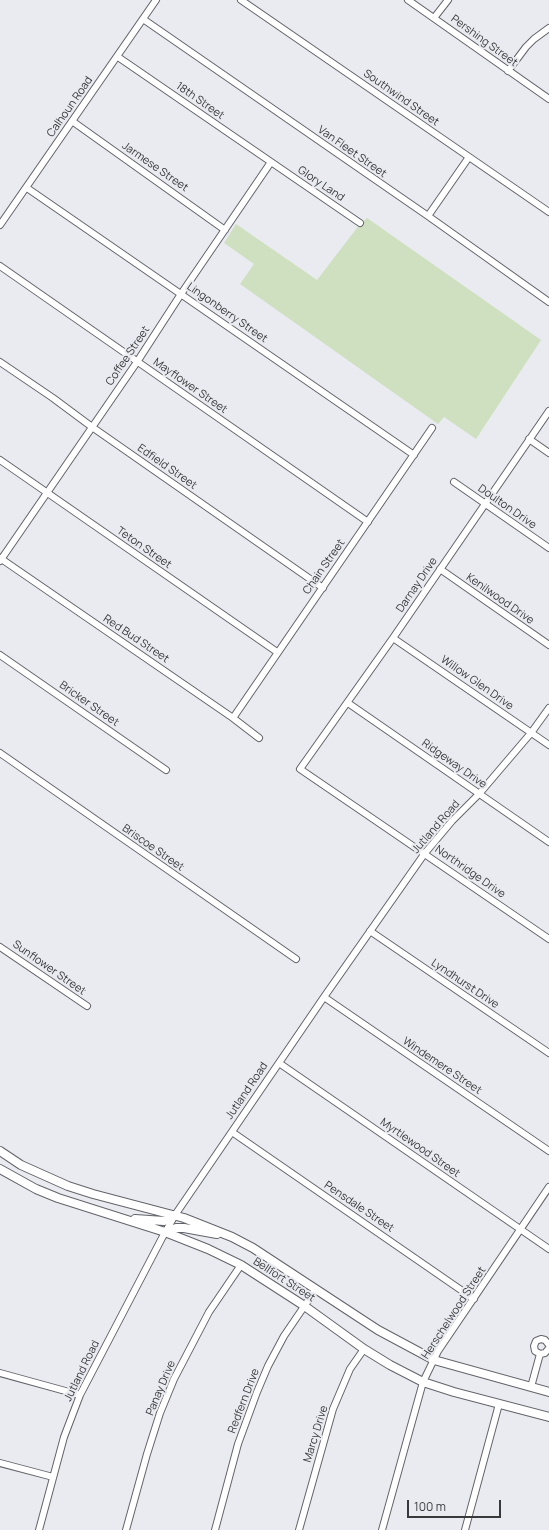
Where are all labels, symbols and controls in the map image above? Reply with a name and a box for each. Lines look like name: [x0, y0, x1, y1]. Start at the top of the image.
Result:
street label: Pershing Street: [448, 12, 520, 70]
street label: Southwind Street: [361, 67, 441, 129]
street label: Calhoun Road: [44, 74, 96, 140]
street label: 18th Street: [173, 79, 227, 123]
street label: Van Fleet Street: [315, 123, 389, 181]
street label: Jarmese Street: [119, 139, 191, 195]
street label: Glory Land: [295, 164, 347, 204]
street label: Lingonberry Street: [184, 280, 270, 346]
street label: Coffee Street: [103, 324, 153, 388]
street label: Mayflower Street: [150, 355, 230, 417]
street label: Edfield Street: [135, 442, 199, 492]
street label: Doulton Drive: [475, 482, 539, 532]
street label: Teton Street: [114, 524, 174, 572]
street label: Chain Street: [300, 537, 348, 597]
street label: Darnay Drive: [394, 555, 440, 615]
street label: Kenilwood Drive: [464, 571, 536, 627]
street label: Red Bud Street: [101, 612, 171, 666]
street label: Willow Glen Drive: [438, 653, 516, 713]
street label: Bricker Street: [57, 679, 121, 729]
street label: Ridgeway Drive: [419, 737, 489, 791]
street label: Jutland Road: [409, 798, 463, 856]
street label: Briscoe Street: [120, 822, 186, 874]
street label: Northridge Drive: [432, 843, 508, 901]
street label: Sunflower Street: [10, 938, 88, 998]
street label: Lyndhurst Drive: [429, 956, 501, 1012]
street label: Windemere Street: [400, 1035, 484, 1097]
street label: Jutland Road: [223, 1060, 271, 1122]
street label: Myrtlewood Street: [378, 1116, 462, 1180]
street label: Pensdale Street: [322, 1179, 396, 1235]
street label: Bellfort Street: [250, 1255, 318, 1305]
street label: Herschelwood Street: [419, 1264, 489, 1362]
street label: Jutland Road: [62, 1338, 102, 1404]
street label: Panay Drive: [143, 1358, 179, 1418]
street label: Redfern Drive: [226, 1367, 262, 1435]
street label: Marcy Drive: [301, 1404, 331, 1464]
scale bar: [409, 1492, 503, 1518]
text: 100 m: [414, 1498, 446, 1515]

